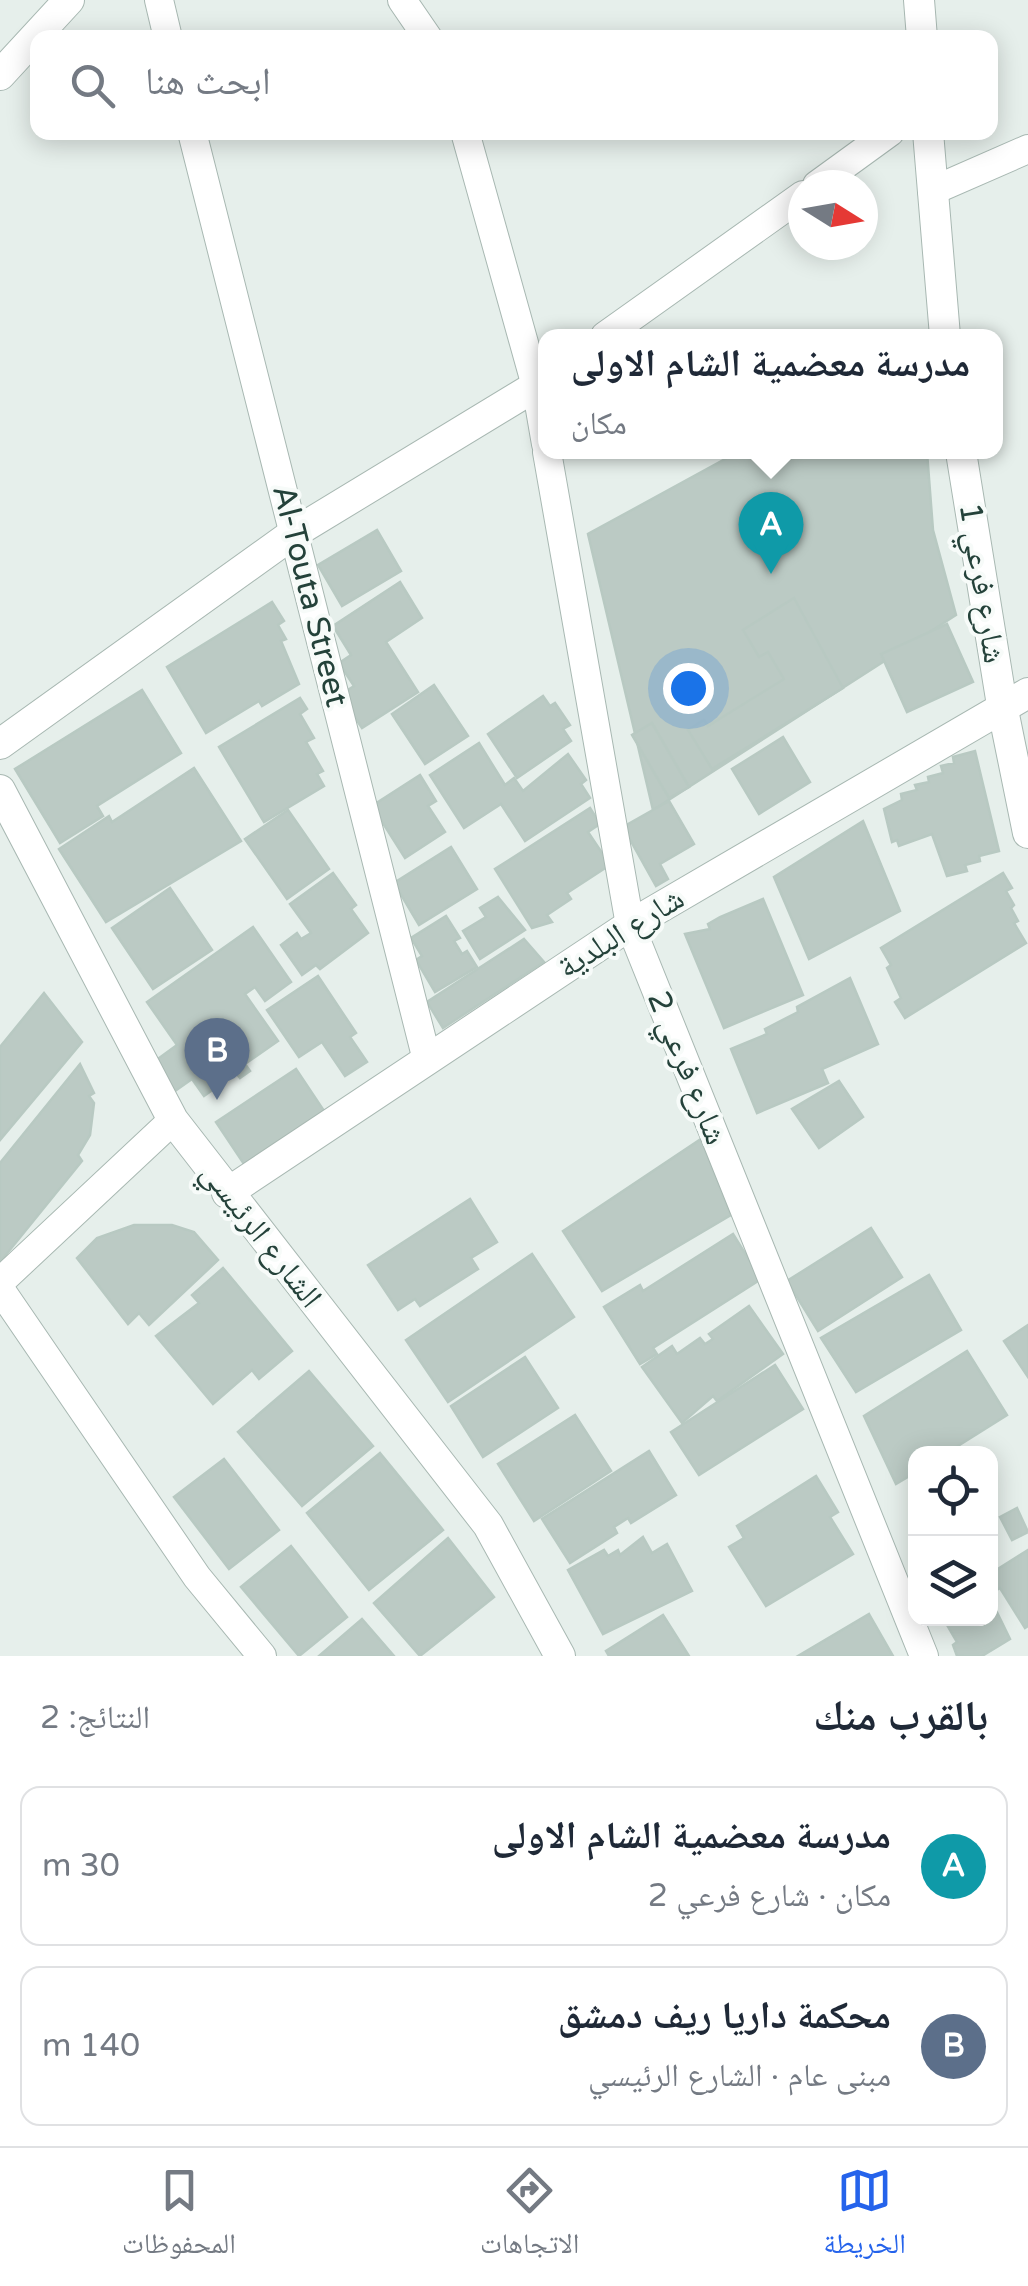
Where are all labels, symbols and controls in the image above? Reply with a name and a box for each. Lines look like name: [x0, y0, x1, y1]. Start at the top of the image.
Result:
search box: [30, 30, 998, 140]
icon: search: [65, 58, 120, 113]
text: ابحث هنا: [145, 59, 271, 105]
north arrow: [788, 170, 878, 260]
popup: [538, 329, 1003, 459]
text: مدرسة معضمية الشام الاولى: [571, 341, 970, 387]
text: مكان: [571, 405, 627, 443]
street label: Al-Touta Street: [264, 481, 356, 711]
pin: A: [738, 492, 804, 574]
street label: شارع فرعي 1: [945, 500, 1013, 667]
your location: [663, 663, 714, 714]
street label: شارع البلدية: [551, 879, 691, 987]
street label: شارع فرعي 2: [634, 986, 735, 1152]
pin: B: [184, 1018, 250, 1100]
street label: الشارع الرئيسي: [188, 1155, 330, 1319]
map controls: [908, 1446, 998, 1626]
button: locate: [908, 1446, 998, 1536]
button: layers: [908, 1536, 998, 1626]
text: بالقرب منك: [813, 1691, 988, 1742]
text: النتائج: 2: [40, 1699, 150, 1737]
text: مدرسة معضمية الشام الاولى: [492, 1813, 891, 1859]
text: 30 m: [42, 1847, 120, 1885]
text: A: [942, 1847, 965, 1885]
text: مكان · شارع فرعي 2: [648, 1877, 891, 1915]
text: محكمة داريا ريف دمشق: [558, 1993, 891, 2039]
text: 140 m: [42, 2027, 140, 2065]
text: B: [942, 2027, 965, 2065]
text: مبنى عام · الشارع الرئيسي: [588, 2057, 891, 2095]
tab: المحفوظات: [122, 2163, 236, 2271]
tab: الاتجاهات: [480, 2163, 579, 2271]
tab: الخريطة: [824, 2163, 906, 2271]

